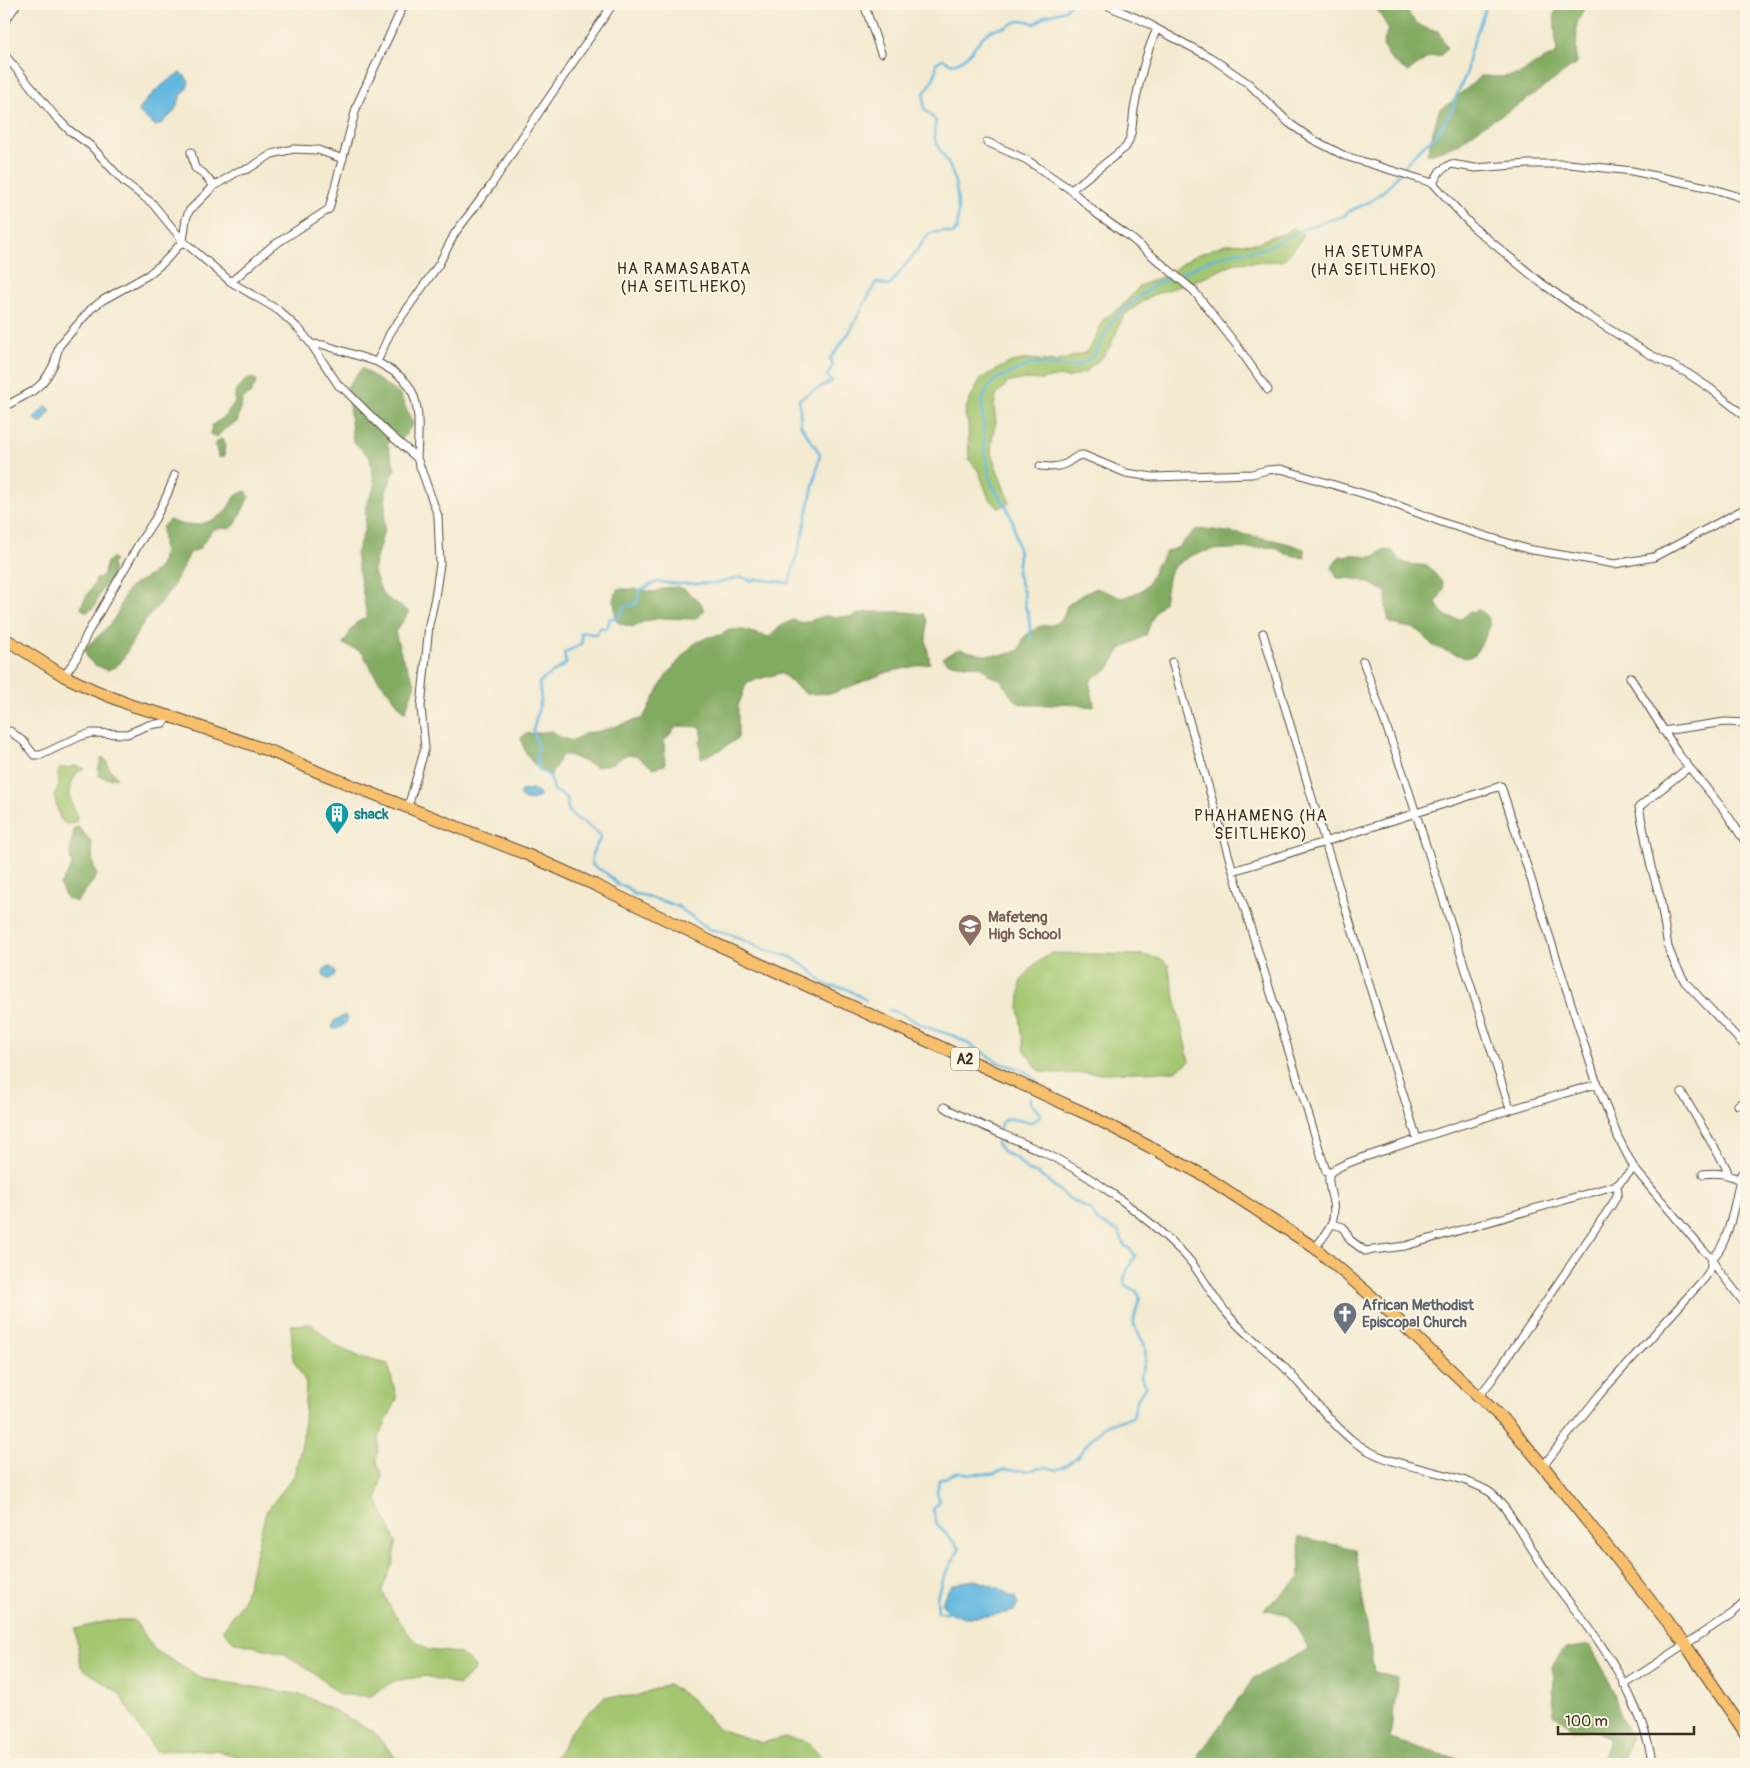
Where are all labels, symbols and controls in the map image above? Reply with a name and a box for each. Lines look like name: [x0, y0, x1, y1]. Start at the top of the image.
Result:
district label: HA SETUMPA (HA SEITLHEKO): [1310, 242, 1438, 280]
district label: HA RAMASABATA (HA SEITLHEKO): [617, 259, 751, 297]
building icon: shack: [324, 801, 350, 835]
place label: shack: [354, 805, 389, 824]
district label: PHAHAMENG (HA SEITLHEKO): [1194, 806, 1328, 844]
place label: Mafeteng High School: [988, 908, 1061, 944]
school or university icon: Mafeteng High School: [957, 913, 983, 947]
road number: A2: [951, 1048, 979, 1070]
place label: African Methodist Episcopal Church: [1362, 1296, 1475, 1332]
church icon: African Methodist Episcopal Church: [1332, 1301, 1358, 1335]
scale bar: [1558, 1703, 1694, 1735]
text: 100 m: [1565, 1712, 1608, 1731]

